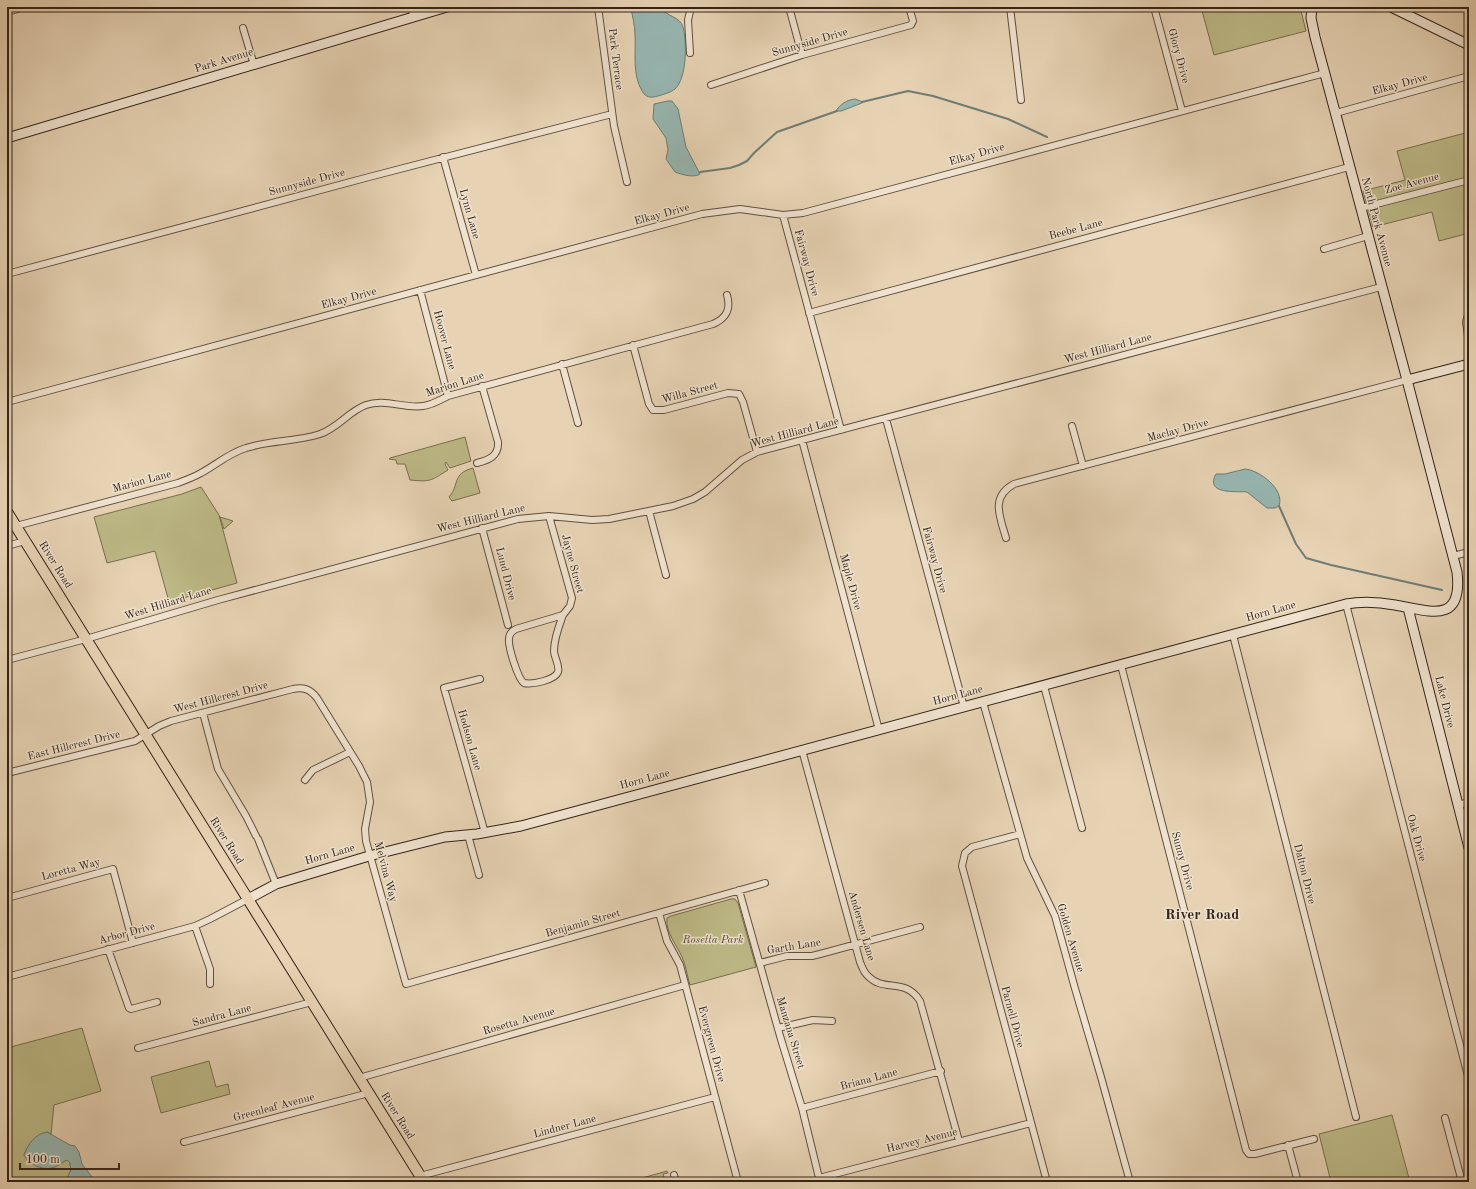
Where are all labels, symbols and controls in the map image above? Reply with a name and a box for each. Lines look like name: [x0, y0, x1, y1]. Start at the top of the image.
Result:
street label: Park Terrace: [606, 27, 624, 91]
street label: Sunnyside Drive: [771, 27, 849, 59]
street label: Glory Drive: [1165, 27, 1191, 85]
street label: Park Avenue: [193, 47, 255, 75]
street label: Elkay Drive: [1371, 72, 1429, 98]
street label: Elkay Drive: [948, 142, 1006, 168]
street label: Sunnyside Drive: [268, 168, 346, 198]
street label: Zoe Avenue: [1384, 171, 1440, 197]
street label: North Park Avenue: [1359, 176, 1393, 268]
street label: Lynn Lane: [457, 188, 481, 240]
street label: Elkay Drive: [633, 202, 691, 228]
street label: Beebe Lane: [1048, 218, 1104, 242]
street label: Fairway Drive: [792, 229, 820, 297]
street label: Elkay Drive: [320, 286, 378, 312]
street label: Hoover Lane: [431, 309, 457, 371]
street label: West Hilliard Lane: [1063, 332, 1153, 366]
street label: Marion Lane: [425, 370, 485, 400]
street label: Willa Street: [661, 380, 719, 406]
street label: West Hilliard Lane: [750, 416, 840, 450]
street label: Maclay Drive: [1146, 418, 1210, 444]
street label: Marion Lane: [111, 469, 173, 495]
street label: West Hilliard Lane: [436, 503, 526, 535]
street label: Fairway Drive: [920, 526, 948, 594]
street label: Jayne Street: [559, 533, 585, 595]
street label: River Road: [36, 539, 74, 591]
street label: Lund Drive: [493, 546, 517, 602]
street label: Maple Drive: [837, 553, 863, 611]
street label: West Hilliard Lane: [123, 585, 213, 623]
street label: Horn Lane: [1245, 600, 1297, 624]
street label: Lake Drive: [1432, 675, 1456, 729]
street label: West Hillcrest Drive: [172, 680, 270, 716]
street label: Horn Lane: [932, 684, 984, 708]
street label: Hodson Lane: [455, 708, 483, 772]
street label: East Hillcrest Drive: [27, 729, 121, 763]
street label: Horn Lane: [619, 768, 671, 792]
street label: Oak Drive: [1404, 813, 1428, 863]
street label: River Road: [207, 815, 245, 867]
street label: Sunny Drive: [1169, 831, 1195, 891]
street label: Melvina Way: [372, 840, 398, 904]
street label: Horn Lane: [304, 843, 356, 867]
street label: Dalton Drive: [1291, 843, 1317, 905]
street label: Loretta Way: [40, 857, 102, 883]
street label: Andersen Lane: [846, 890, 876, 962]
street label: Golden Avenue: [1054, 902, 1086, 974]
street label: Benjamin Street: [544, 908, 622, 940]
district label: River Road: [1165, 908, 1239, 923]
street label: Arbor Drive: [98, 921, 156, 947]
park label: Rosetta Park: [682, 935, 744, 946]
street label: Garth Lane: [766, 937, 822, 957]
street label: Parnell Drive: [998, 985, 1026, 1049]
street label: Manzana Street: [774, 996, 806, 1070]
street label: Sandra Lane: [191, 1003, 253, 1029]
street label: Evergreen Drive: [696, 1005, 726, 1083]
street label: Rosetta Avenue: [482, 1006, 556, 1038]
street label: Briana Lane: [839, 1067, 899, 1093]
street label: River Road: [378, 1090, 416, 1142]
street label: Greenleaf Avenue: [232, 1092, 316, 1124]
street label: Lindner Lane: [532, 1113, 598, 1141]
street label: Harvey Avenue: [885, 1127, 959, 1155]
scale bar: [20, 1145, 119, 1171]
text: 100 m: [26, 1154, 60, 1166]

